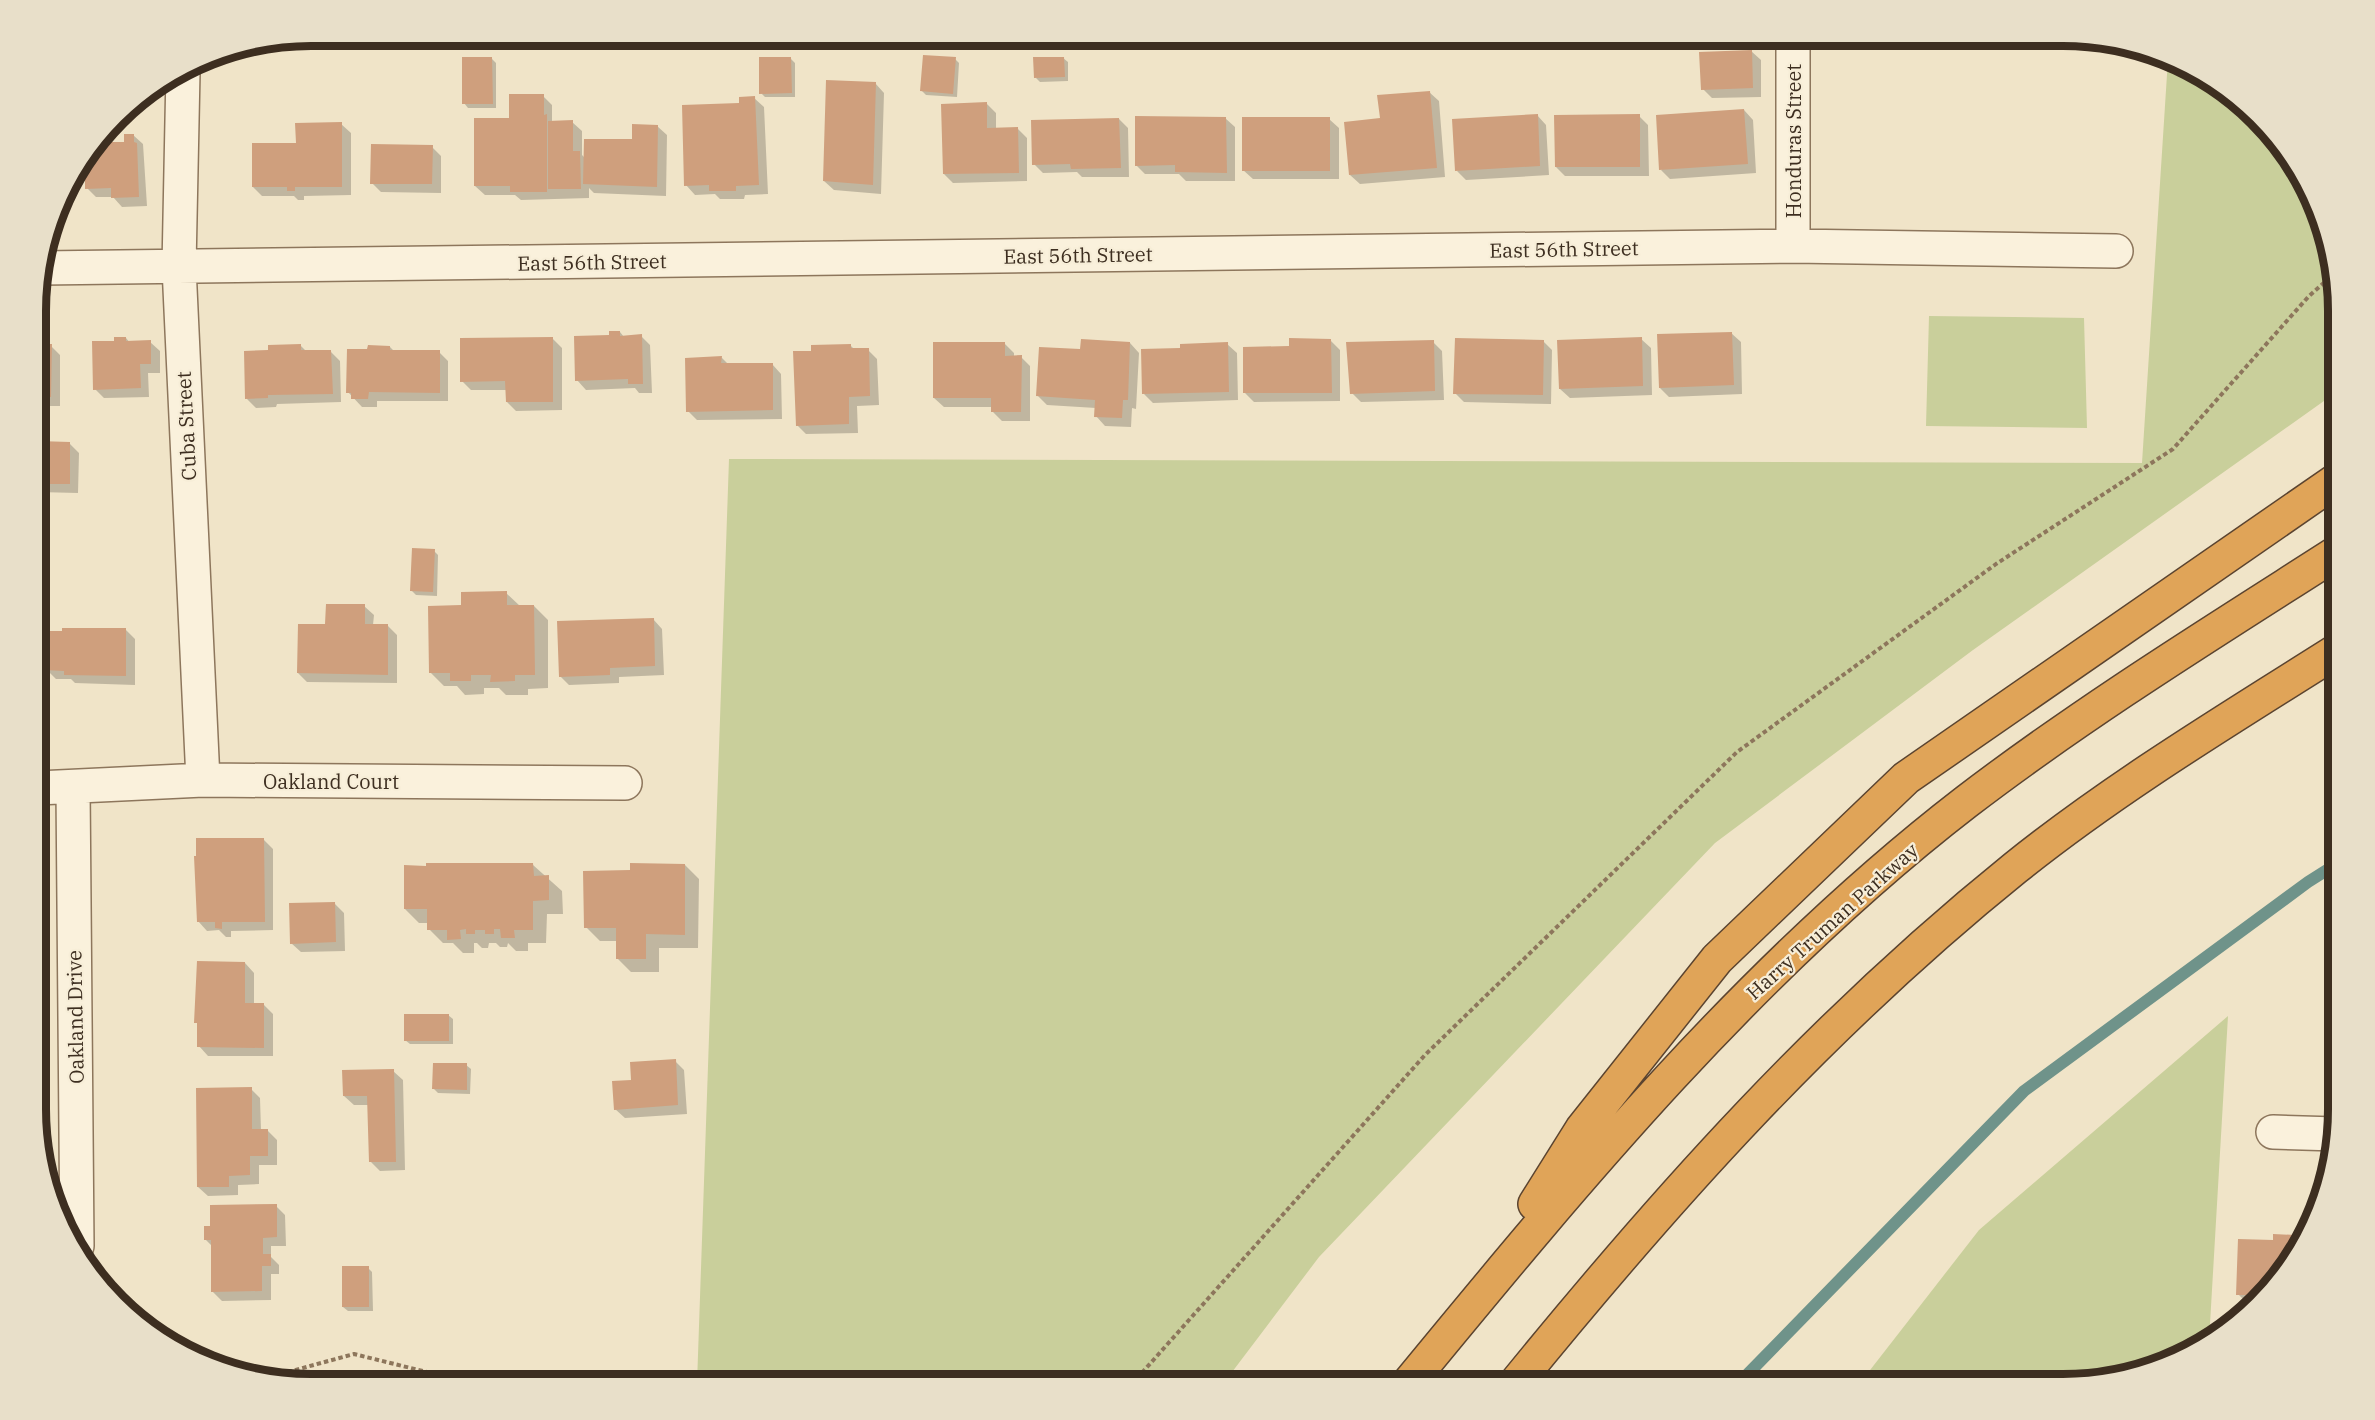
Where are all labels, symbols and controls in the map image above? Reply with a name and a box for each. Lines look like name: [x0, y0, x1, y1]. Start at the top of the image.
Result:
street label: Honduras Street: [1780, 64, 1807, 218]
street label: East 56th Street: [1489, 234, 1639, 264]
street label: East 56th Street: [1003, 240, 1153, 270]
street label: East 56th Street: [517, 247, 667, 277]
street label: Cuba Street: [170, 371, 202, 481]
street label: Oakland Court: [263, 768, 399, 795]
street label: Harry Truman Parkway: [1740, 836, 1924, 1005]
street label: Oakland Drive: [60, 950, 90, 1084]

